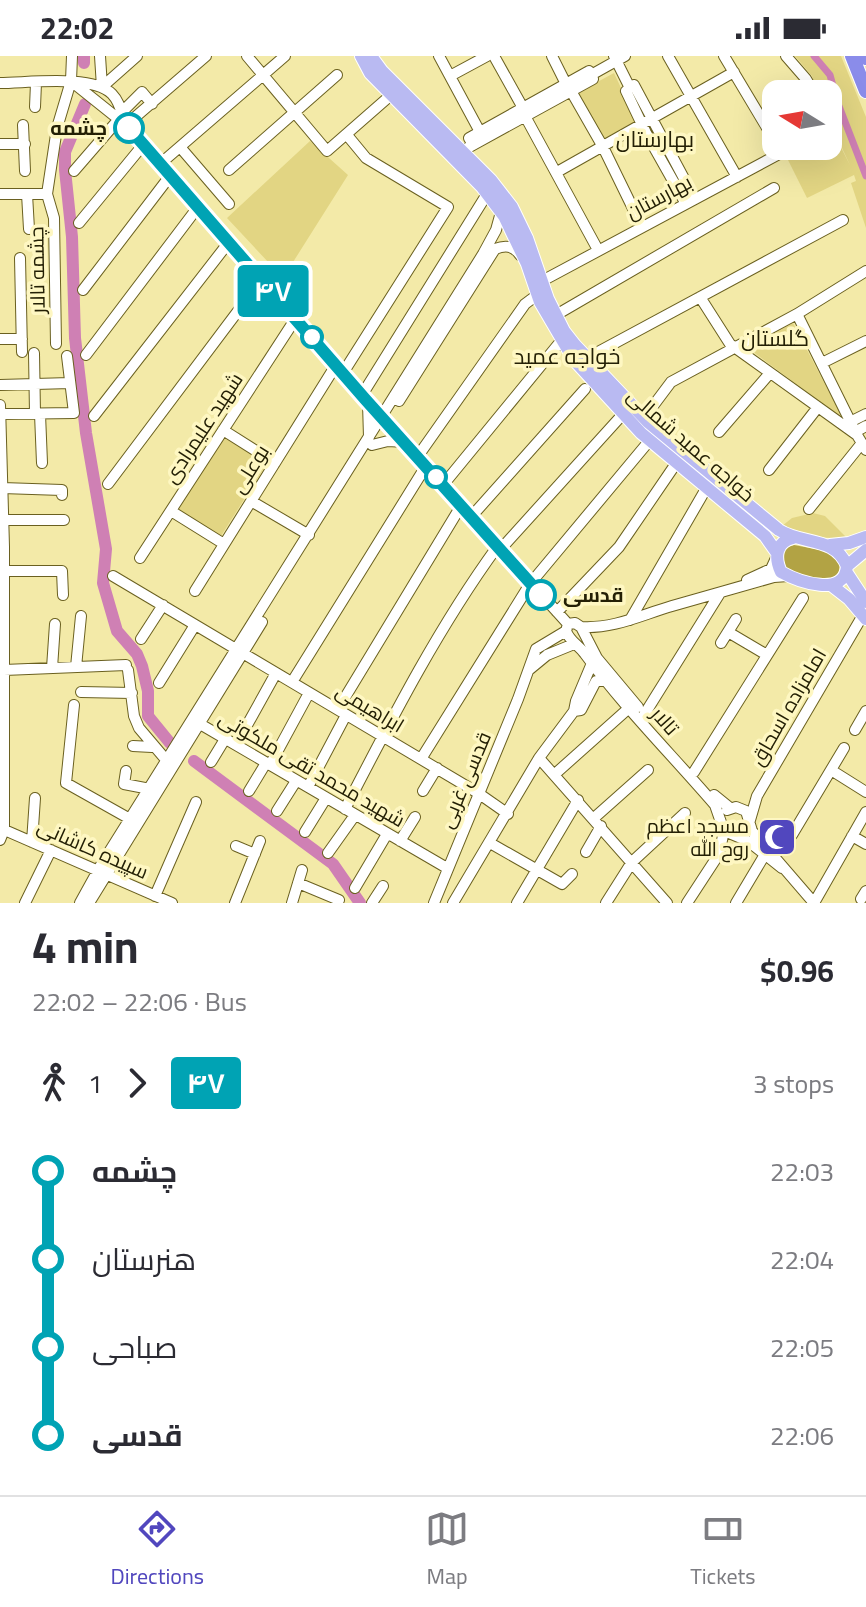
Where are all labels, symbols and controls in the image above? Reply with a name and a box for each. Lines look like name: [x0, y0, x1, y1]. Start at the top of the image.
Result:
text: 22:02: [40, 0, 114, 56]
north arrow: [762, 80, 842, 160]
map controls: [762, 80, 842, 160]
place label: چشمه: [50, 109, 107, 146]
marker: چشمه: [114, 113, 144, 143]
district label: بهارستان: [616, 118, 694, 160]
street label: بهارستان: [619, 163, 699, 230]
street label: چشمه تالار: [17, 226, 56, 315]
line badge: ۴۷: [237, 265, 309, 317]
text: ۴۷: [254, 265, 292, 317]
district label: گلستان: [741, 317, 809, 359]
unlabelled marker: [301, 326, 323, 348]
district label: خواجه عمید: [514, 335, 620, 377]
street label: شهید علیمرادی: [152, 364, 253, 491]
street label: خواجه عمید شمالی: [619, 378, 764, 511]
street label: بوعلی: [220, 437, 279, 501]
unlabelled marker: [425, 466, 447, 488]
place label: قدسی: [563, 576, 623, 613]
marker: قدسی: [526, 580, 556, 610]
street label: امامزاده اسحاق: [739, 641, 836, 773]
street label: ابراهیمی: [329, 672, 412, 743]
street label: تالار: [641, 697, 689, 744]
street label: شهید محمد تقی ملکوتی: [212, 700, 413, 837]
street label: قدسی غربی: [428, 725, 502, 834]
street label: سپیده کاشانی: [31, 807, 155, 890]
place label: مسجد اعظم روح الله: [646, 807, 749, 867]
mosque icon: مسجد اعظم روح الله: [756, 816, 798, 858]
text: 4 min: [32, 906, 138, 988]
text: $0.96: [760, 943, 834, 999]
text: 22:02 – 22:06 · Bus: [32, 977, 247, 1026]
text: ۴۷: [187, 1057, 225, 1109]
text: 1: [88, 1059, 103, 1108]
text: 3 stops: [753, 1059, 834, 1108]
icon: walk: [32, 1061, 76, 1105]
icon: forward: [115, 1061, 159, 1105]
text: چشمه: [92, 1143, 177, 1199]
text: 22:03: [770, 1147, 834, 1196]
text: هنرستان: [92, 1231, 196, 1287]
text: 22:04: [770, 1235, 834, 1284]
text: صباحی: [92, 1319, 177, 1375]
text: 22:05: [770, 1323, 834, 1372]
text: قدسی: [92, 1407, 183, 1463]
text: 22:06: [770, 1411, 834, 1460]
tab: Directions: [111, 1507, 204, 1597]
tab: Map: [425, 1507, 469, 1597]
tab: Tickets: [690, 1507, 755, 1597]

